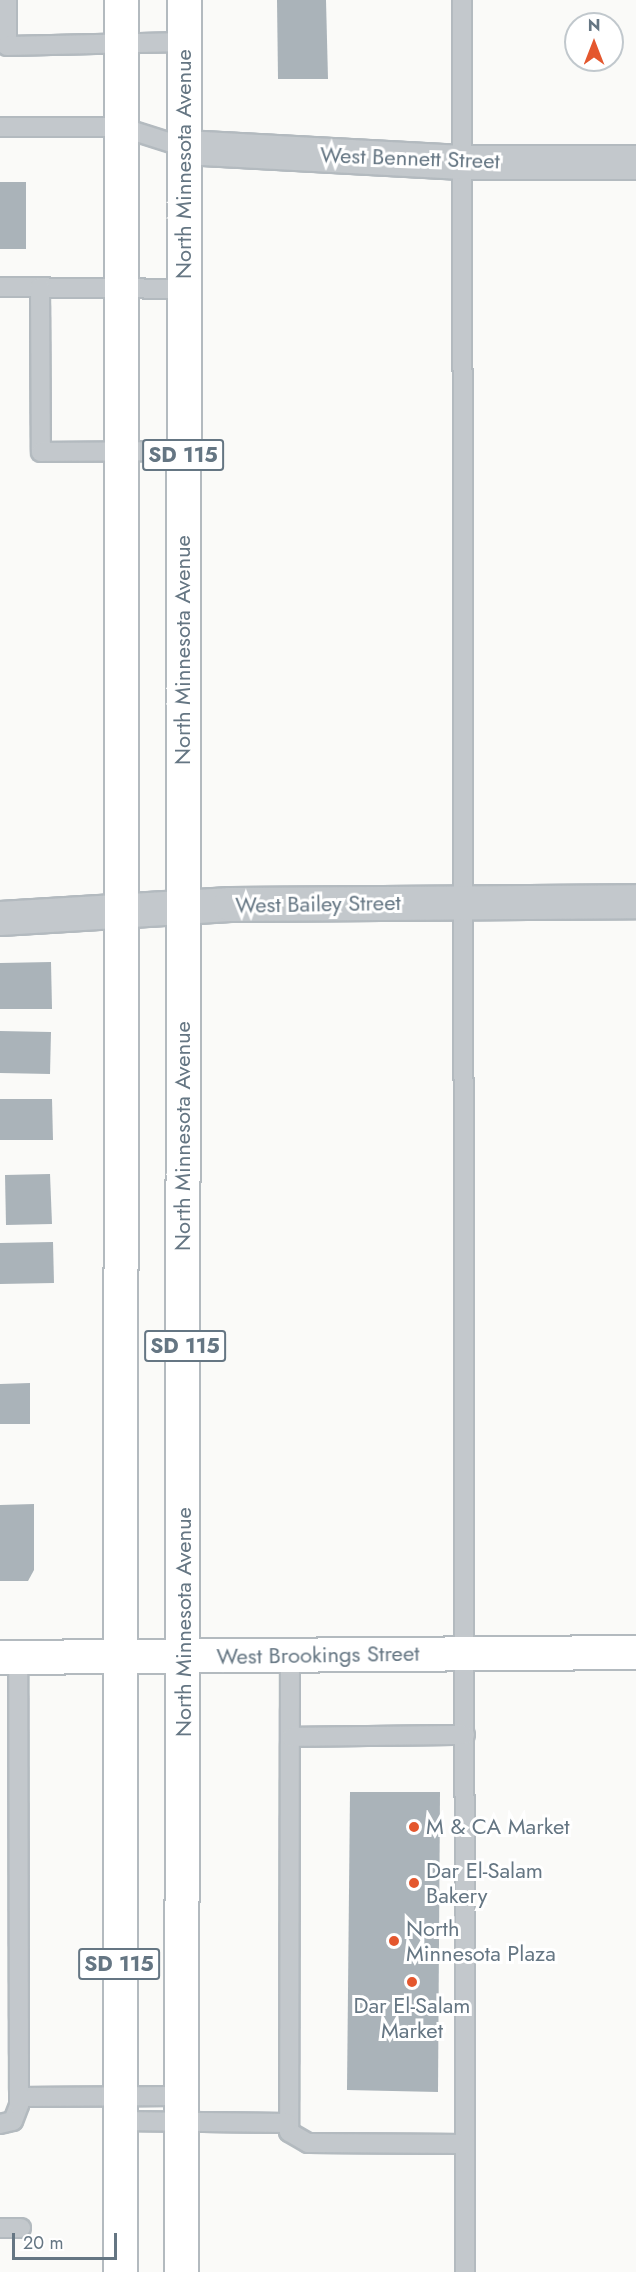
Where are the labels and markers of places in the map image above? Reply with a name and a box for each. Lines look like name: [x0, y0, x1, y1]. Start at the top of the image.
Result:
place label: M & CA Market: [426, 1814, 570, 1840]
marker: M & CA Market: [407, 1820, 421, 1834]
place label: Dar El-Salam Bakery: [426, 1857, 543, 1909]
marker: Dar El-Salam Bakery: [407, 1876, 421, 1890]
place label: North Minnesota Plaza: [406, 1915, 556, 1966]
marker: North Minnesota Plaza: [387, 1934, 401, 1948]
marker: Dar El-Salam Market: [405, 1975, 419, 1989]
place label: Dar El-Salam Market: [354, 1992, 470, 2044]

